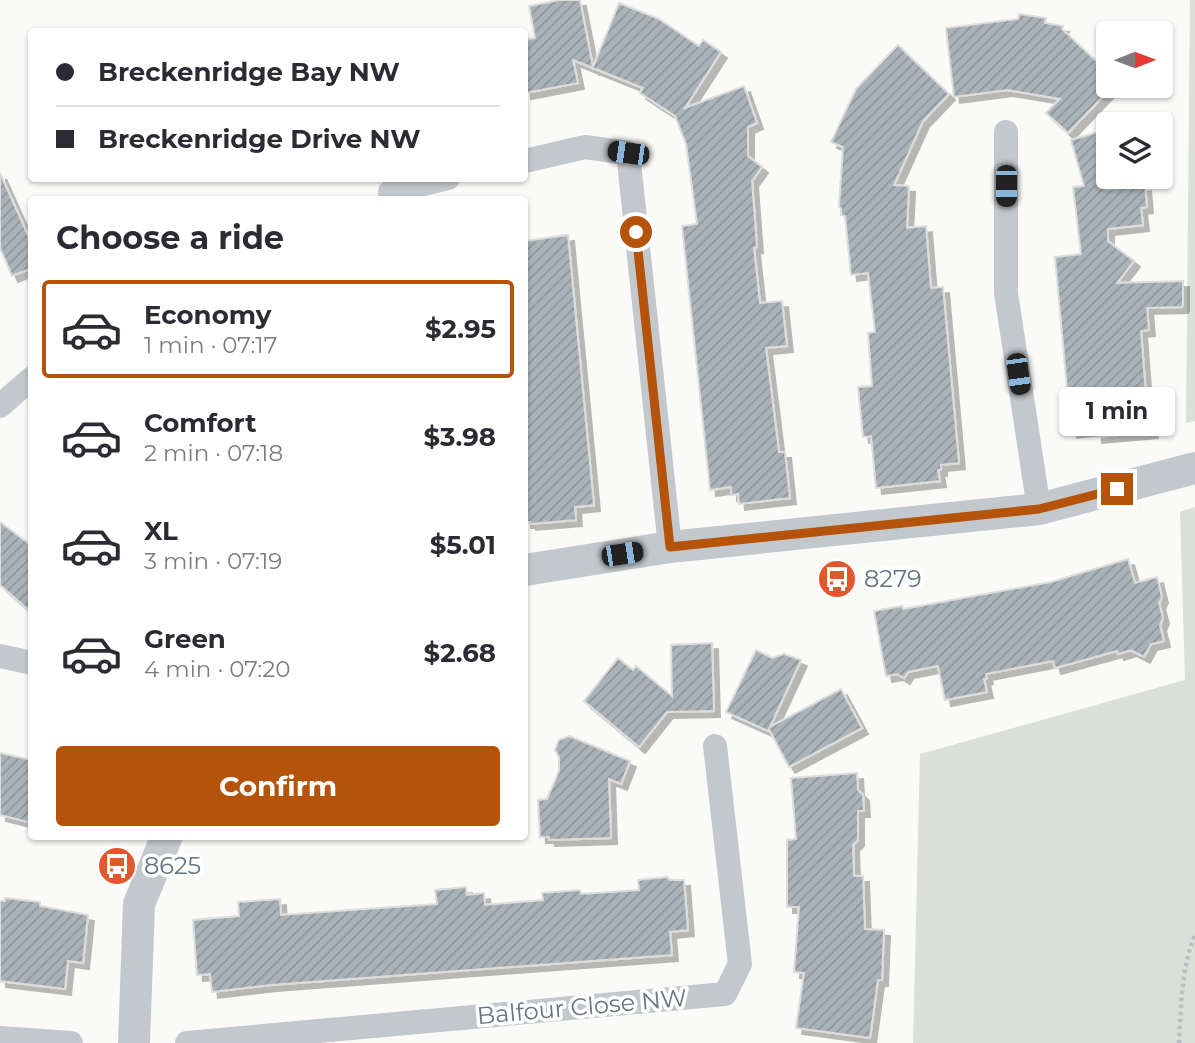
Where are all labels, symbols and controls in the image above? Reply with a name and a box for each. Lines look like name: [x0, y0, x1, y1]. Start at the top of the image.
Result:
north arrow: [1096, 21, 1172, 98]
map controls: [1096, 21, 1173, 189]
text: Breckenridge Bay NW: [98, 56, 400, 88]
button: layers: [1096, 112, 1173, 189]
text: Breckenridge Drive NW: [98, 123, 420, 155]
car: [606, 140, 651, 166]
car: [996, 165, 1017, 207]
route start: [620, 216, 652, 248]
text: Choose a ride: [56, 218, 284, 257]
icon: car: [60, 298, 123, 361]
text: Economy: [144, 299, 271, 331]
text: $2.95: [425, 313, 496, 345]
text: 1 min · 07:17: [144, 331, 277, 359]
car: [1005, 352, 1032, 396]
callout: 1 min: [1059, 388, 1175, 436]
text: 1 min: [1086, 397, 1148, 425]
icon: car: [60, 406, 123, 469]
text: Comfort: [144, 407, 256, 439]
text: $3.98: [424, 421, 496, 453]
text: 2 min · 07:18: [144, 439, 283, 467]
route end: [1101, 473, 1133, 505]
icon: car: [60, 514, 123, 577]
text: XL: [144, 515, 178, 547]
text: $5.01: [430, 529, 496, 561]
car: [600, 540, 645, 568]
text: 3 min · 07:19: [144, 547, 282, 575]
bus stop icon: 8279: [816, 558, 858, 600]
place label: 8279: [864, 564, 922, 593]
icon: car: [60, 622, 123, 685]
text: Green: [144, 623, 226, 655]
text: $2.68: [424, 637, 496, 669]
text: 4 min · 07:20: [144, 655, 290, 683]
button: Confirm: [56, 746, 500, 826]
bus stop icon: 8625: [96, 845, 138, 887]
place label: 8625: [144, 851, 201, 880]
street label: Balfour Close NW: [476, 983, 688, 1030]

